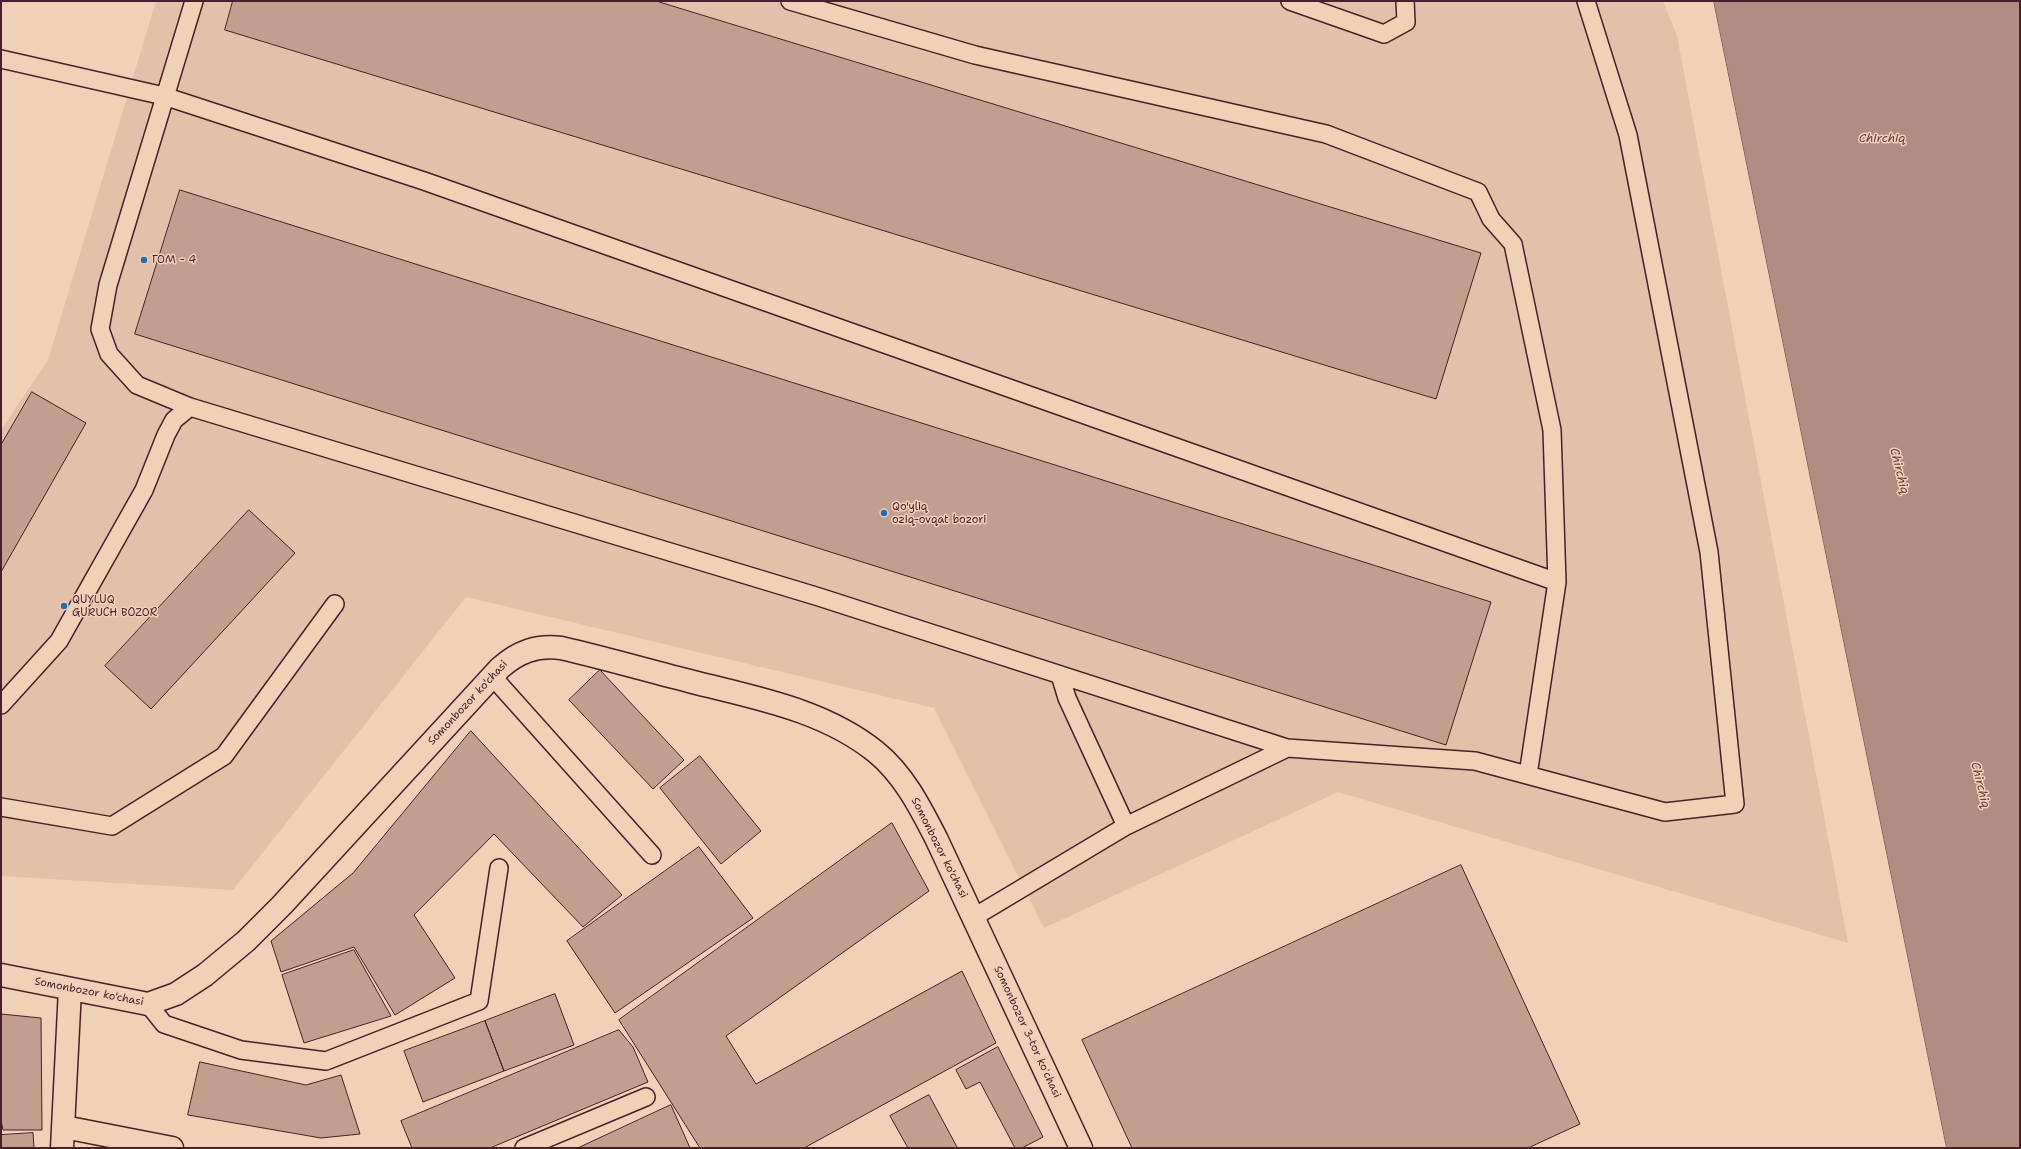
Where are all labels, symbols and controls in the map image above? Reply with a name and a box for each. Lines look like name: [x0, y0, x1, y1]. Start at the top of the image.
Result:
water label: Chirchiq: [1859, 132, 1905, 146]
place label: ГОМ - 4: [152, 253, 196, 267]
marker: ГОМ - 4: [139, 255, 149, 265]
water label: Chirchiq: [1886, 447, 1912, 495]
place label: Qo'yliq oziq-ovqat bozori: [892, 500, 986, 526]
marker: Qo'yliq oziq-ovqat bozori: [879, 508, 889, 518]
place label: QUYLUQ GURUCH BOZOR: [72, 593, 157, 619]
marker: QUYLUQ GURUCH BOZOR: [59, 601, 69, 611]
street label: Somonbozor ko'chasi: [425, 658, 511, 748]
water label: Chirchiq: [1967, 761, 1993, 809]
street label: Somonbozor ko'chasi: [908, 795, 970, 901]
street label: Somonbozor 3-tor koʻchasi: [991, 964, 1063, 1100]
street label: Somonbozor ko'chasi: [33, 975, 145, 1009]

